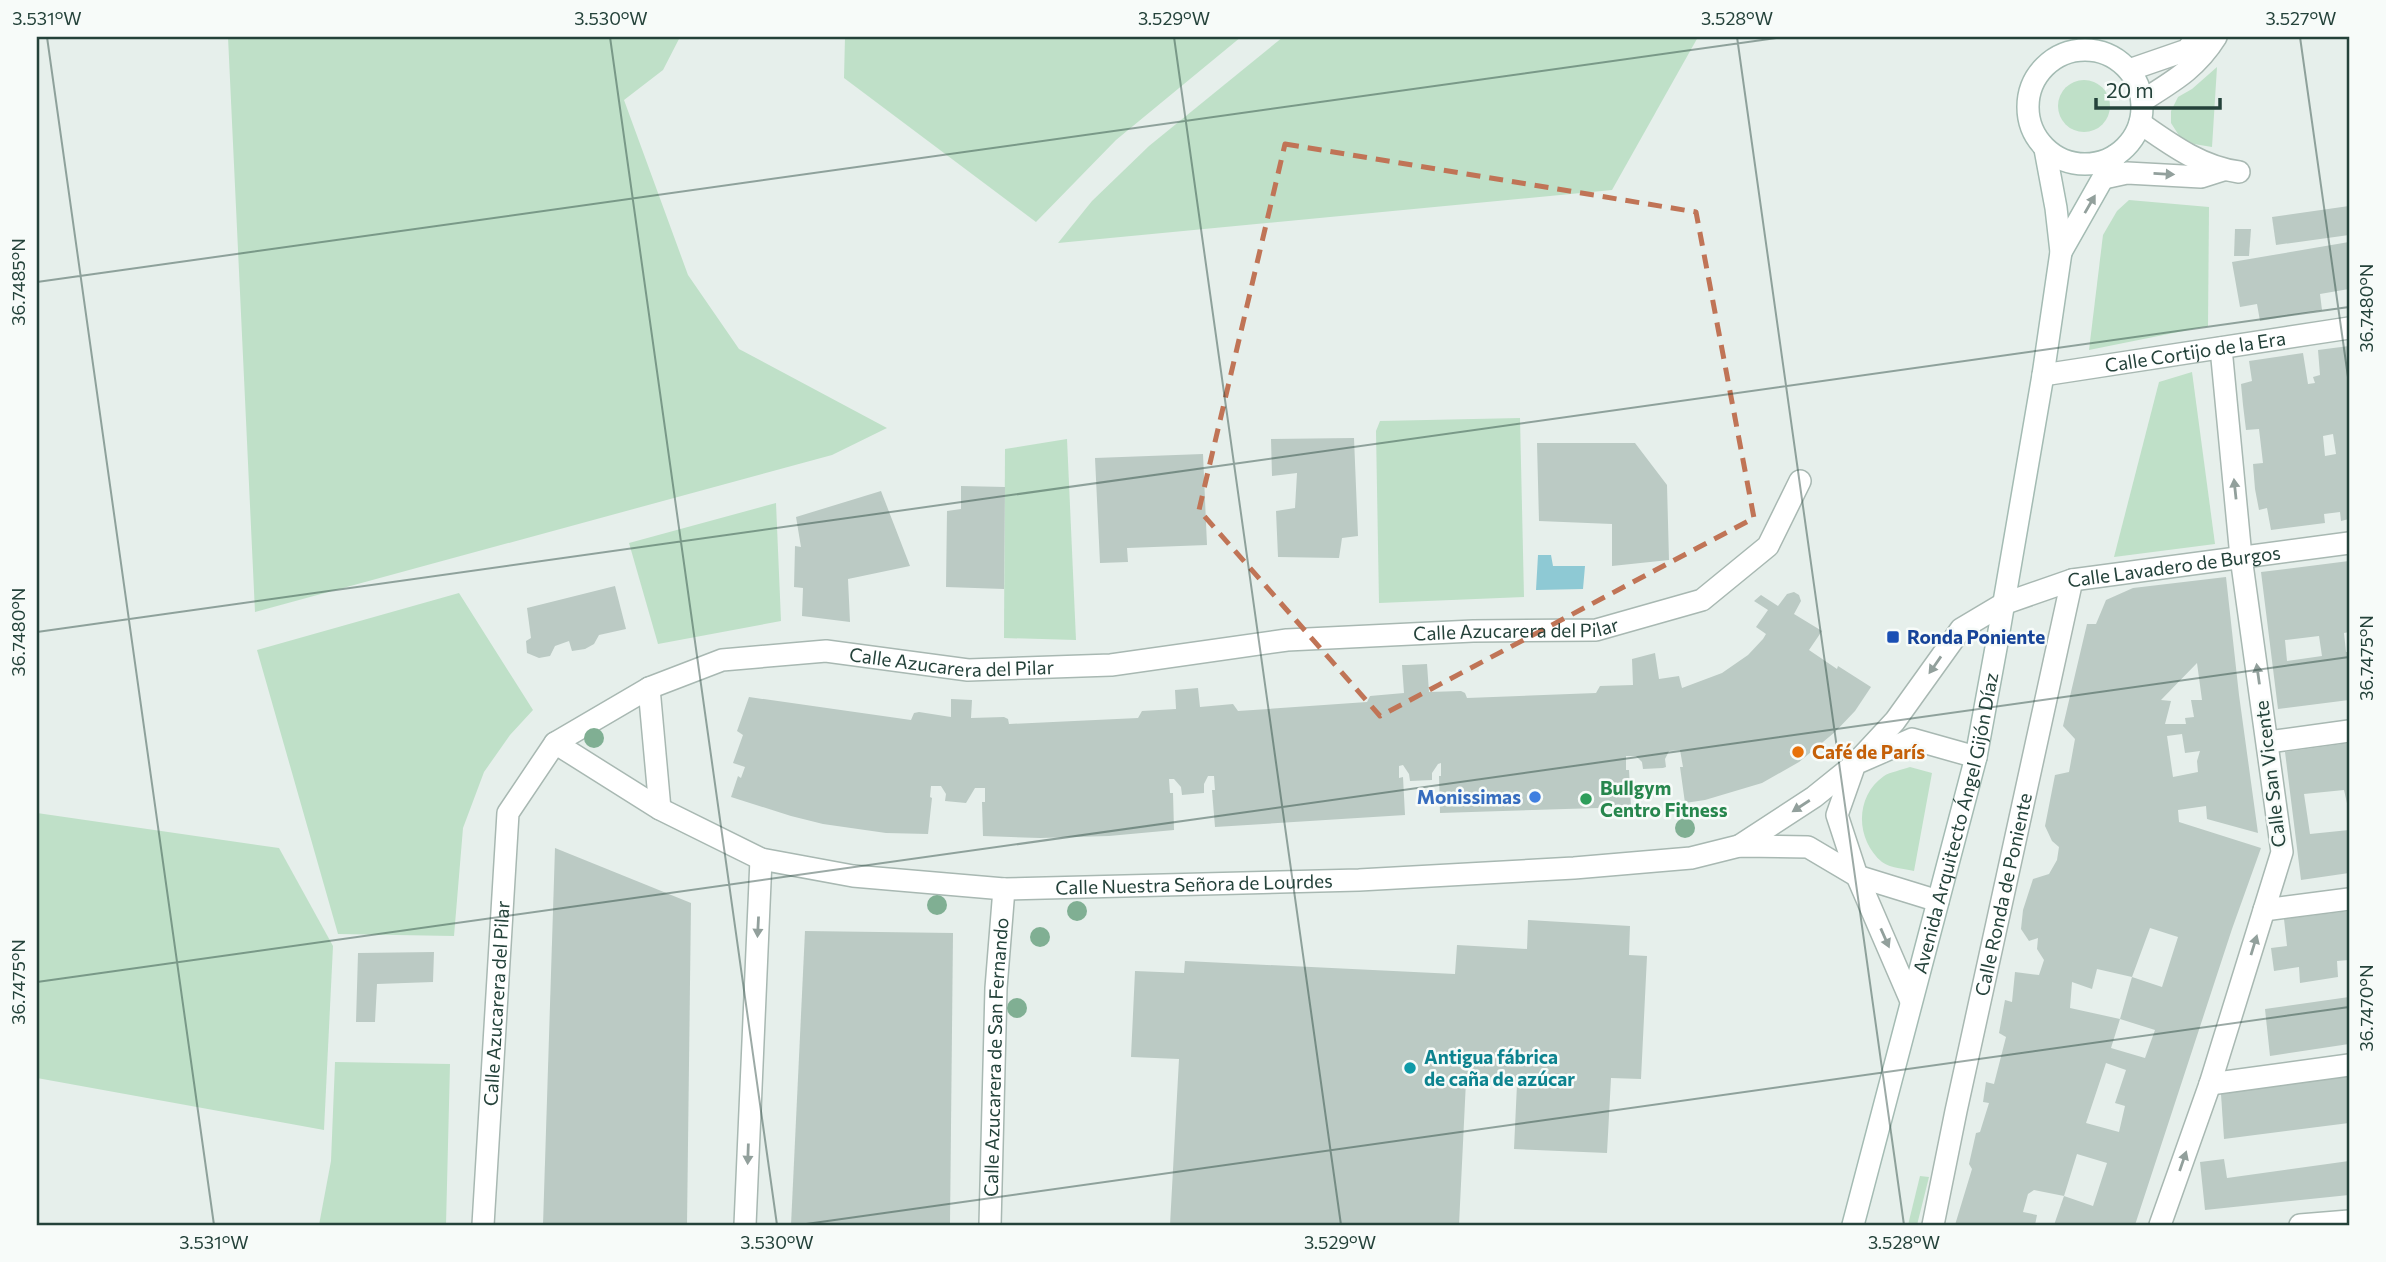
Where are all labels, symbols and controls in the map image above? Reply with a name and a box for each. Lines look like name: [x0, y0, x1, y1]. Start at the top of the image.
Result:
text: 3.531°W: [12, 7, 82, 29]
text: 3.530°W: [574, 7, 648, 29]
text: 3.529°W: [1138, 7, 1210, 29]
text: 3.528°W: [1701, 7, 1773, 29]
text: 3.527°W: [2266, 7, 2336, 29]
scale bar: [2096, 66, 2220, 110]
text: 20 m: [2106, 77, 2154, 102]
one-way arrow: [2153, 169, 2175, 180]
one-way arrow: [2084, 195, 2096, 214]
text: 36.7485°N: [7, 238, 29, 326]
text: 36.7480°N: [2355, 264, 2377, 352]
street label: Calle Cortijo de la Era: [2103, 326, 2287, 376]
one-way arrow: [2229, 478, 2240, 500]
street label: Calle Lavadero de Burgos: [2066, 540, 2282, 591]
text: 36.7480°N: [7, 588, 29, 676]
street label: Calle Azucarera del Pilar: [1413, 612, 1622, 645]
text: 36.7475°N: [2355, 615, 2377, 701]
place label: Ronda Poniente: [1907, 625, 2045, 648]
marker: Ronda Poniente: [1885, 629, 1901, 645]
street label: Calle Azucarera del Pilar: [848, 642, 1055, 681]
one-way arrow: [1929, 656, 1943, 674]
one-way arrow: [2252, 663, 2263, 685]
street label: Avenida Arquitecto Ángel Gijón Díaz: [1908, 670, 2002, 976]
street label: Calle San Vicente: [2249, 699, 2290, 849]
place label: Café de París: [1812, 740, 1925, 763]
marker: Café de París: [1790, 744, 1806, 760]
place label: Bullgym Centro Fitness: [1600, 776, 1728, 821]
place label: Monissimas: [1417, 785, 1521, 808]
marker: Monissimas: [1527, 789, 1543, 805]
marker: Bullgym Centro Fitness: [1578, 791, 1594, 807]
street label: Calle Ronda de Poniente: [1969, 791, 2036, 998]
one-way arrow: [1791, 799, 1811, 812]
street label: Calle Nuestra Señora de Lourdes: [1055, 869, 1333, 899]
street label: Calle Azucarera del Pilar: [478, 900, 514, 1107]
one-way arrow: [752, 916, 763, 938]
street label: Calle Azucarera de San Fernando: [979, 917, 1013, 1197]
one-way arrow: [1880, 928, 1891, 949]
one-way arrow: [2249, 934, 2259, 955]
text: 36.7475°N: [7, 939, 29, 1025]
text: 36.7470°N: [2355, 964, 2377, 1052]
place label: Antigua fábrica de caña de azúcar: [1424, 1045, 1575, 1090]
marker: Antigua fábrica de caña de azúcar: [1402, 1060, 1418, 1076]
one-way arrow: [742, 1144, 753, 1166]
one-way arrow: [2178, 1150, 2189, 1171]
text: 3.531°W: [179, 1231, 249, 1253]
text: 3.530°W: [740, 1231, 814, 1253]
text: 3.529°W: [1304, 1231, 1376, 1253]
text: 3.528°W: [1868, 1231, 1940, 1253]

